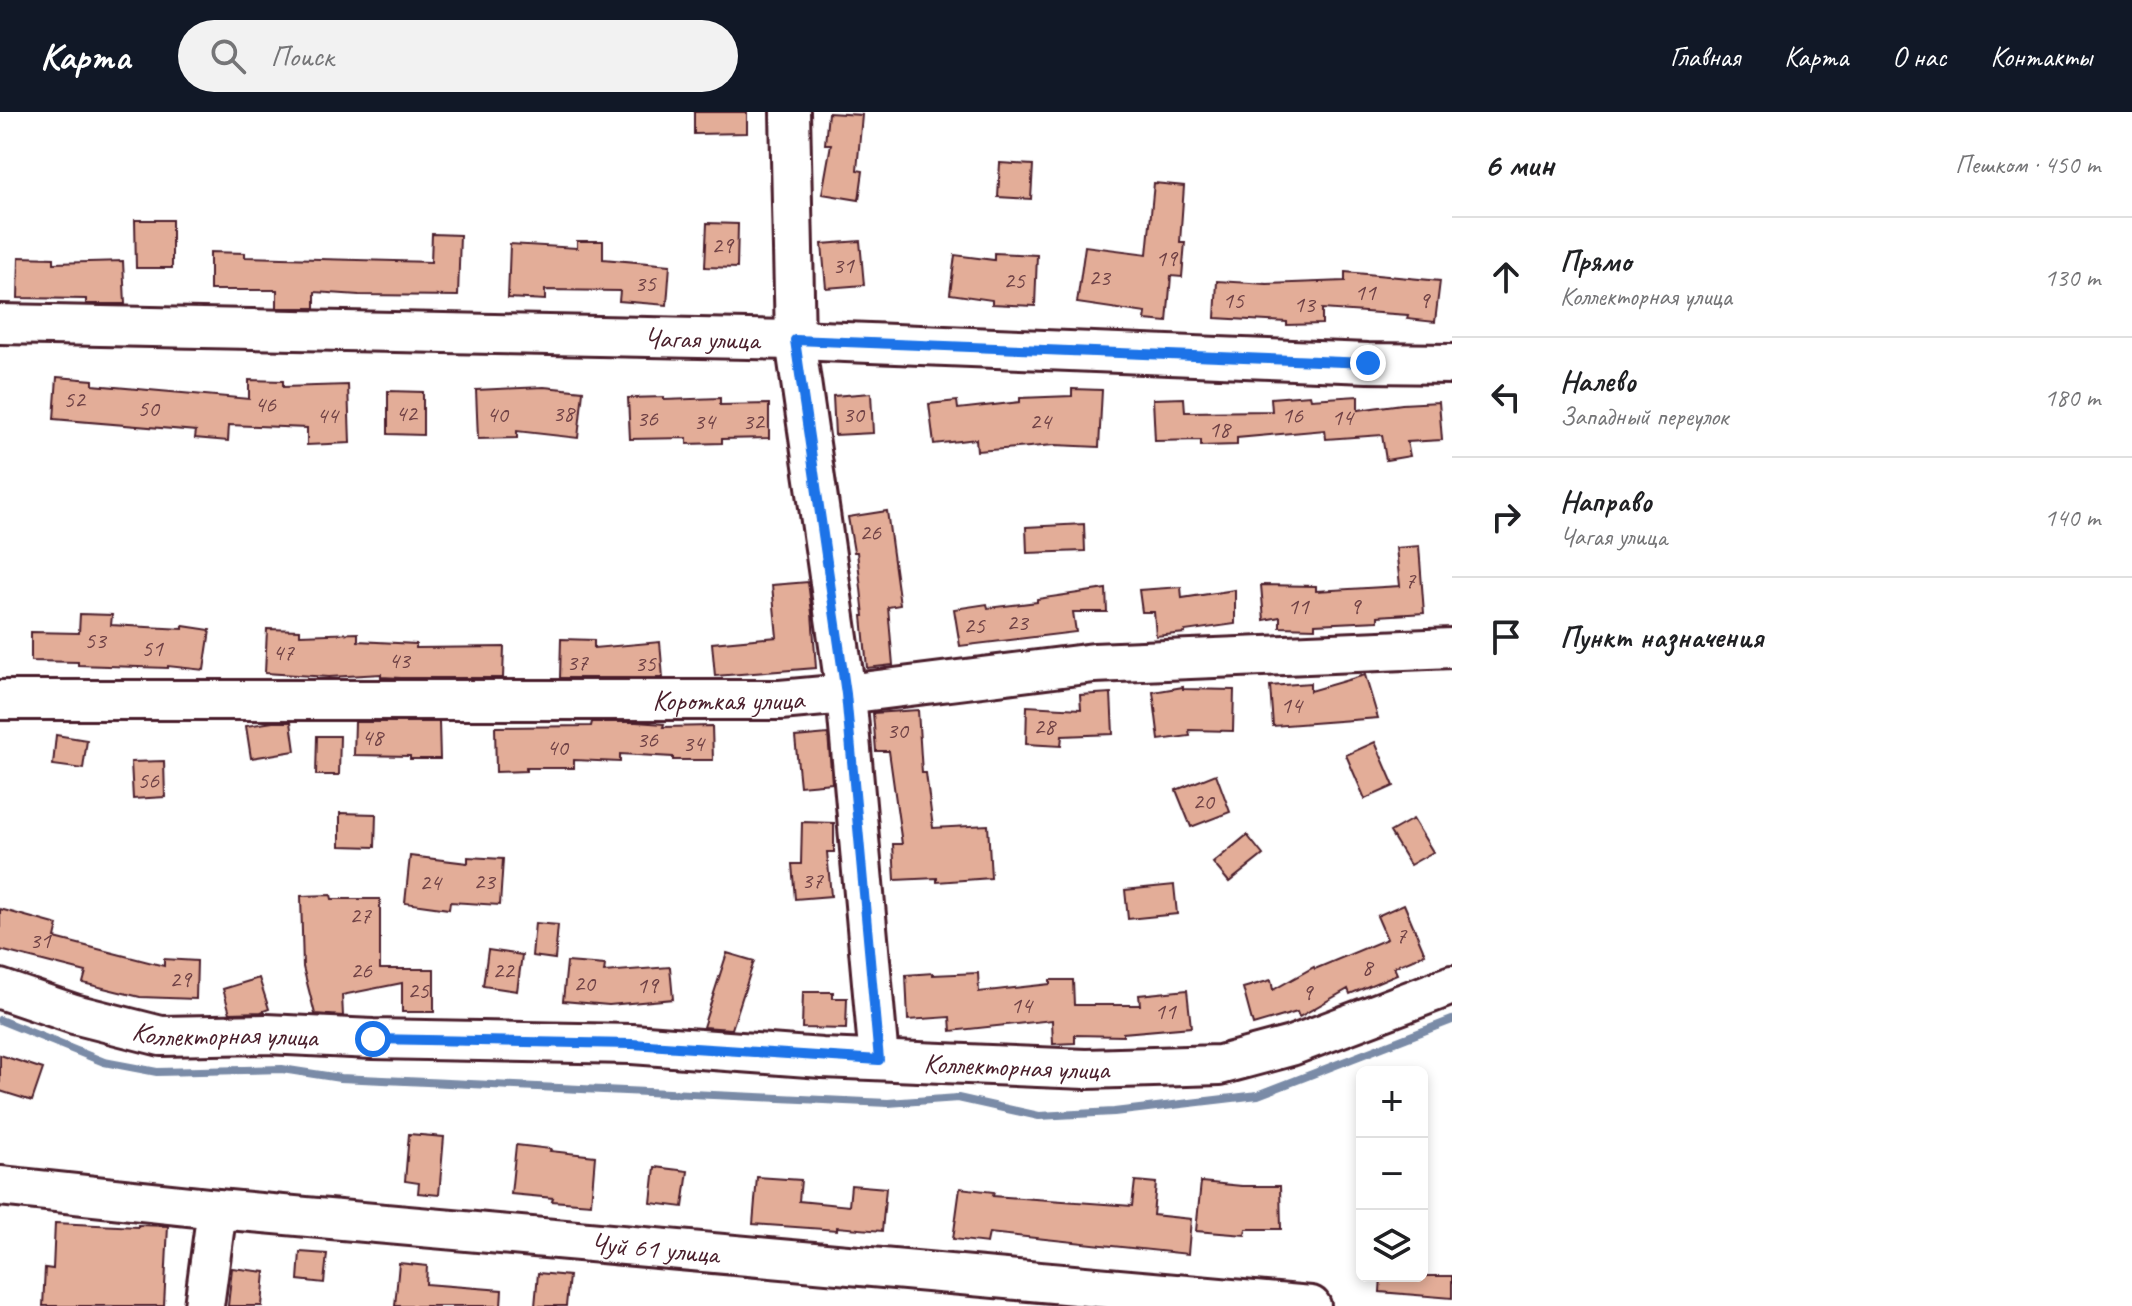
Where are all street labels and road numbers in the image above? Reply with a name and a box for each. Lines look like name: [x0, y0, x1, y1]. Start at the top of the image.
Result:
street label: Чагая улица: [644, 319, 762, 357]
street label: Короткая улица: [652, 680, 807, 718]
street label: Коллекторная улица: [129, 1012, 320, 1054]
street label: Коллекторная улица: [923, 1045, 1111, 1087]
street label: Чуй 61 улица: [590, 1225, 723, 1271]

